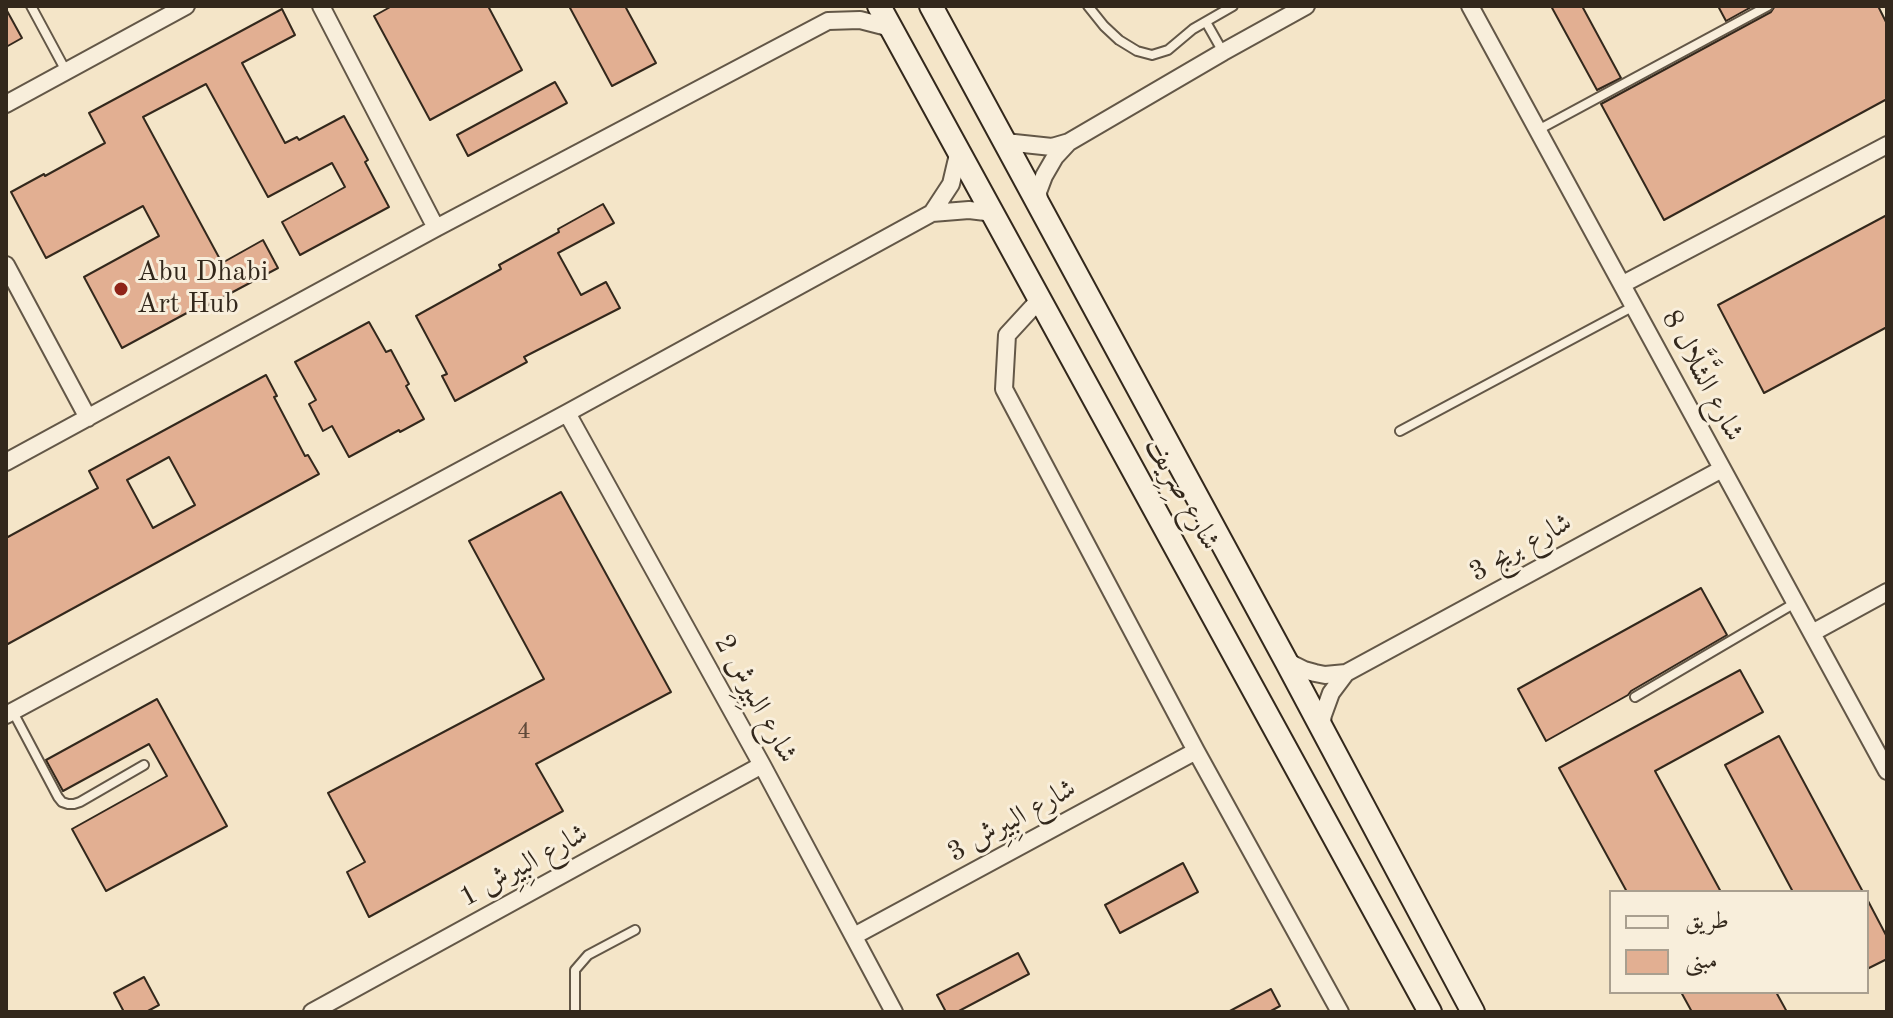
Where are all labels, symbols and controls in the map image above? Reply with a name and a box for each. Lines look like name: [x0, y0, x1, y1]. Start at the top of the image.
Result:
place label: Abu Dhabi Art Hub: [137, 256, 268, 322]
marker: Abu Dhabi Art Hub: [112, 280, 130, 298]
street label: شارع الشَّلَّال 8: [1653, 305, 1751, 447]
street label: شارع صِرِيف: [1137, 432, 1227, 556]
street label: شارع بريج 3: [1464, 506, 1578, 590]
street label: شارع البِيرِش 2: [706, 629, 804, 769]
house number: 4: [517, 718, 531, 746]
street label: شارع البِيرِش 3: [942, 772, 1082, 870]
street label: شارع البِيرِش 1: [454, 817, 594, 915]
legend: [1609, 890, 1869, 994]
text: طريق: [1685, 910, 1729, 934]
text: مبنى: [1685, 950, 1718, 974]

